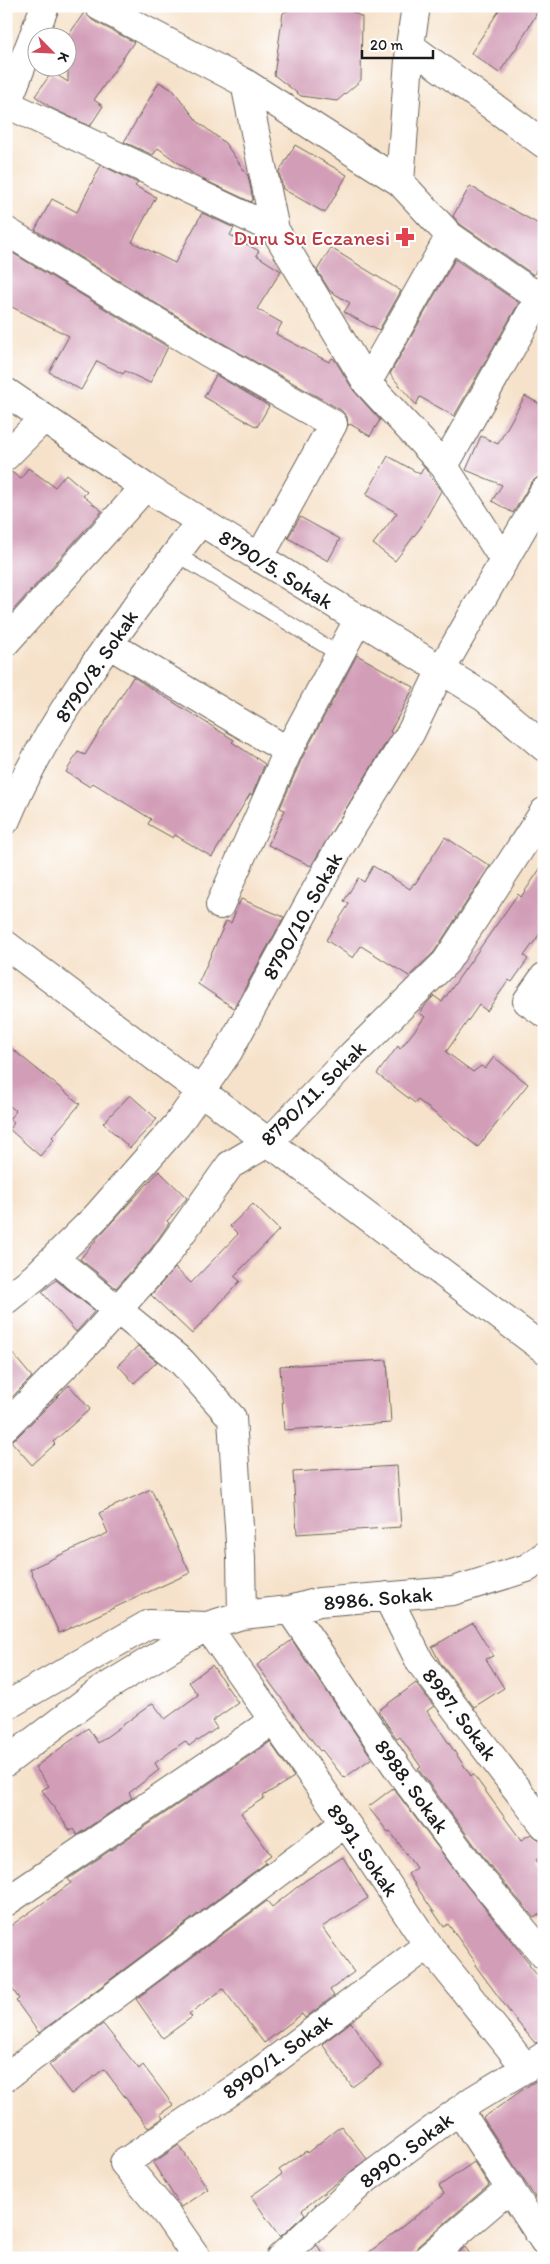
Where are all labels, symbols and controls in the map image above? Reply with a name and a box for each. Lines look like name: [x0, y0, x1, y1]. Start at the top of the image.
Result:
north arrow: [28, 28, 78, 78]
scale bar: [362, 28, 434, 60]
text: 20 m: [370, 36, 404, 54]
text: K: [53, 50, 73, 66]
place label: Duru Su Eczanesi: [233, 225, 390, 250]
pharmacy icon: Duru Su Eczanesi: [394, 226, 416, 248]
street label: 8790/5. Sokak: [214, 524, 338, 614]
street label: 8790/8. Sokak: [49, 605, 143, 727]
street label: 8790/10. Sokak: [257, 848, 347, 984]
street label: 8790/11. Sokak: [255, 1035, 371, 1151]
street label: 8986. Sokak: [322, 1581, 434, 1615]
street label: 8987. Sokak: [417, 1663, 503, 1765]
street label: 8988. Sokak: [370, 1734, 455, 1838]
street label: 8991. Sokak: [322, 1799, 404, 1901]
street label: 8990/1. Sokak: [217, 2008, 337, 2104]
street label: 8990. Sokak: [354, 2107, 458, 2193]

